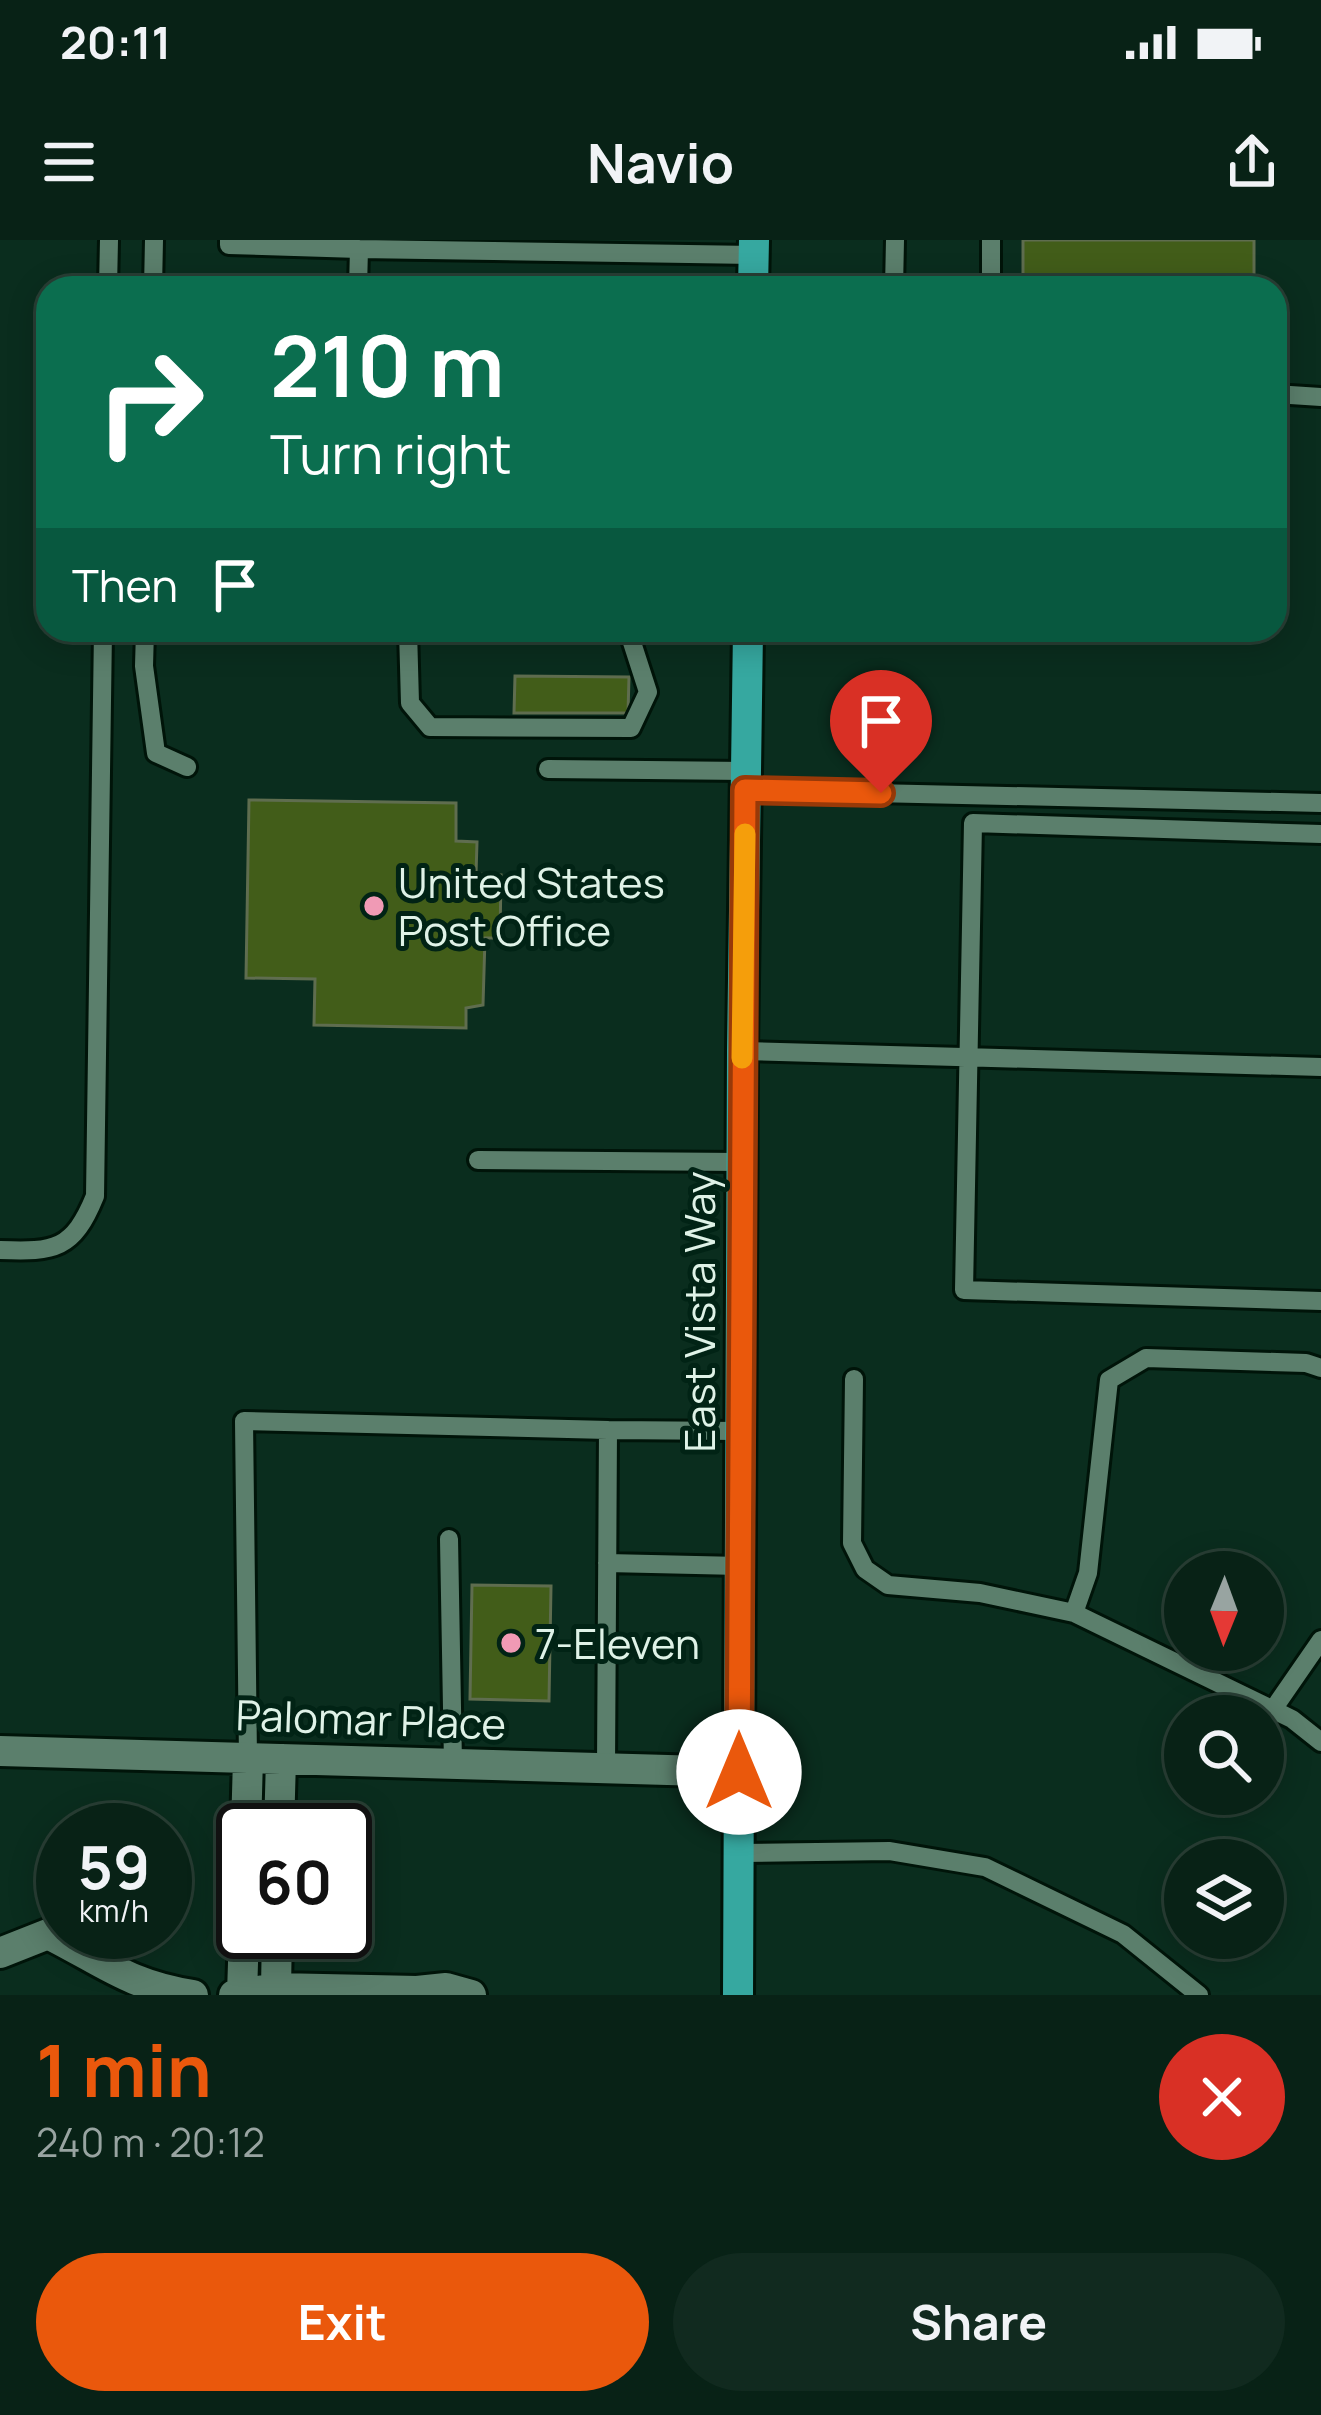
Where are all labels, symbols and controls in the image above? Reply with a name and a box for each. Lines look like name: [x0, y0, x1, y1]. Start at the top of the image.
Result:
text: 20:11: [60, 11, 171, 73]
text: Navio: [587, 125, 734, 199]
icon: menu: [36, 129, 102, 195]
icon: share: [1219, 129, 1285, 195]
text: 210 m: [270, 307, 504, 422]
icon: right: [72, 324, 228, 480]
text: Turn right: [270, 416, 512, 490]
icon: arrive: [202, 552, 268, 618]
text: Then: [72, 554, 178, 616]
pin: [830, 670, 932, 793]
icon: arrive: [848, 688, 914, 754]
place label: United States Post Office: [398, 853, 665, 959]
marker: United States Post Office: [361, 893, 387, 919]
street label: East Vista Way: [670, 1171, 728, 1453]
north arrow: [1164, 1551, 1284, 1671]
map controls: [1164, 1551, 1284, 1959]
place label: 7-Eleven: [535, 1614, 700, 1672]
marker: 7-Eleven: [498, 1630, 524, 1656]
street label: Palomar Place: [235, 1685, 507, 1753]
button: search: [1164, 1695, 1284, 1815]
position arrow: [676, 1709, 802, 1835]
speed limit sign: 60: [216, 1803, 372, 1959]
text: 59: [78, 1825, 150, 1907]
button: layers: [1164, 1839, 1284, 1959]
text: km/h: [79, 1890, 149, 1931]
text: 1 min: [36, 2020, 212, 2119]
button: close: [1159, 2034, 1285, 2160]
text: 240 m · 20:12: [36, 2115, 265, 2169]
button: Exit: [36, 2253, 649, 2391]
button: Share: [673, 2253, 1285, 2391]

